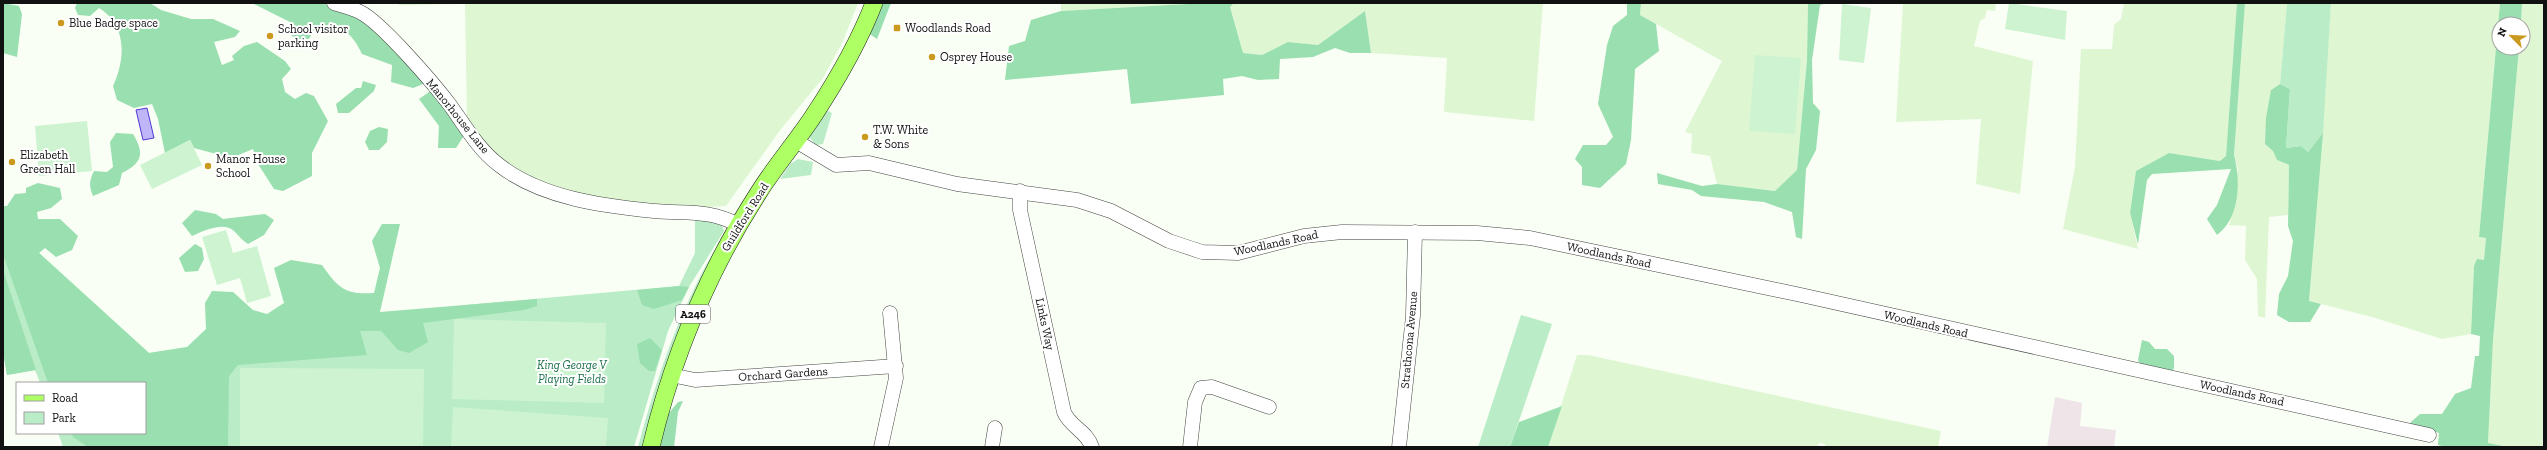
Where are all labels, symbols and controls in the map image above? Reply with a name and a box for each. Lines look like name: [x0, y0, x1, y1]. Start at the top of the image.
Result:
place label: Blue Badge space: [69, 16, 158, 30]
north arrow: [2491, 16, 2531, 56]
marker: Blue Badge space: [56, 18, 66, 28]
place label: Woodlands Road: [905, 21, 991, 35]
place label: School visitor parking: [278, 22, 348, 50]
marker: Woodlands Road: [892, 23, 902, 33]
text: N: [2495, 25, 2510, 39]
marker: School visitor parking: [265, 31, 275, 41]
place label: Osprey House: [940, 50, 1013, 64]
marker: Osprey House: [927, 52, 937, 62]
street label: Manorhouse Lane: [424, 76, 493, 157]
place label: T.W. White & Sons: [873, 123, 929, 151]
marker: T.W. White & Sons: [860, 132, 870, 142]
place label: Elizabeth Green Hall: [20, 148, 75, 176]
place label: Manor House School: [216, 152, 286, 180]
marker: Elizabeth Green Hall: [7, 157, 17, 167]
marker: Manor House School: [203, 161, 213, 171]
street label: Guildford Road: [718, 180, 772, 254]
street label: Woodlands Road: [1233, 227, 1320, 259]
street label: Woodlands Road: [1566, 239, 1653, 271]
street label: Strathcona Avenue: [1398, 290, 1420, 389]
street label: Links Way: [1033, 297, 1058, 352]
road number: A246: [676, 305, 710, 323]
street label: Woodlands Road: [1883, 308, 1970, 341]
park label: King George V Playing Fields: [537, 358, 608, 386]
street label: Orchard Gardens: [738, 364, 828, 384]
street label: Woodlands Road: [2199, 377, 2286, 409]
legend: [16, 382, 146, 434]
text: Road: [52, 391, 78, 405]
text: Park: [52, 411, 77, 425]

